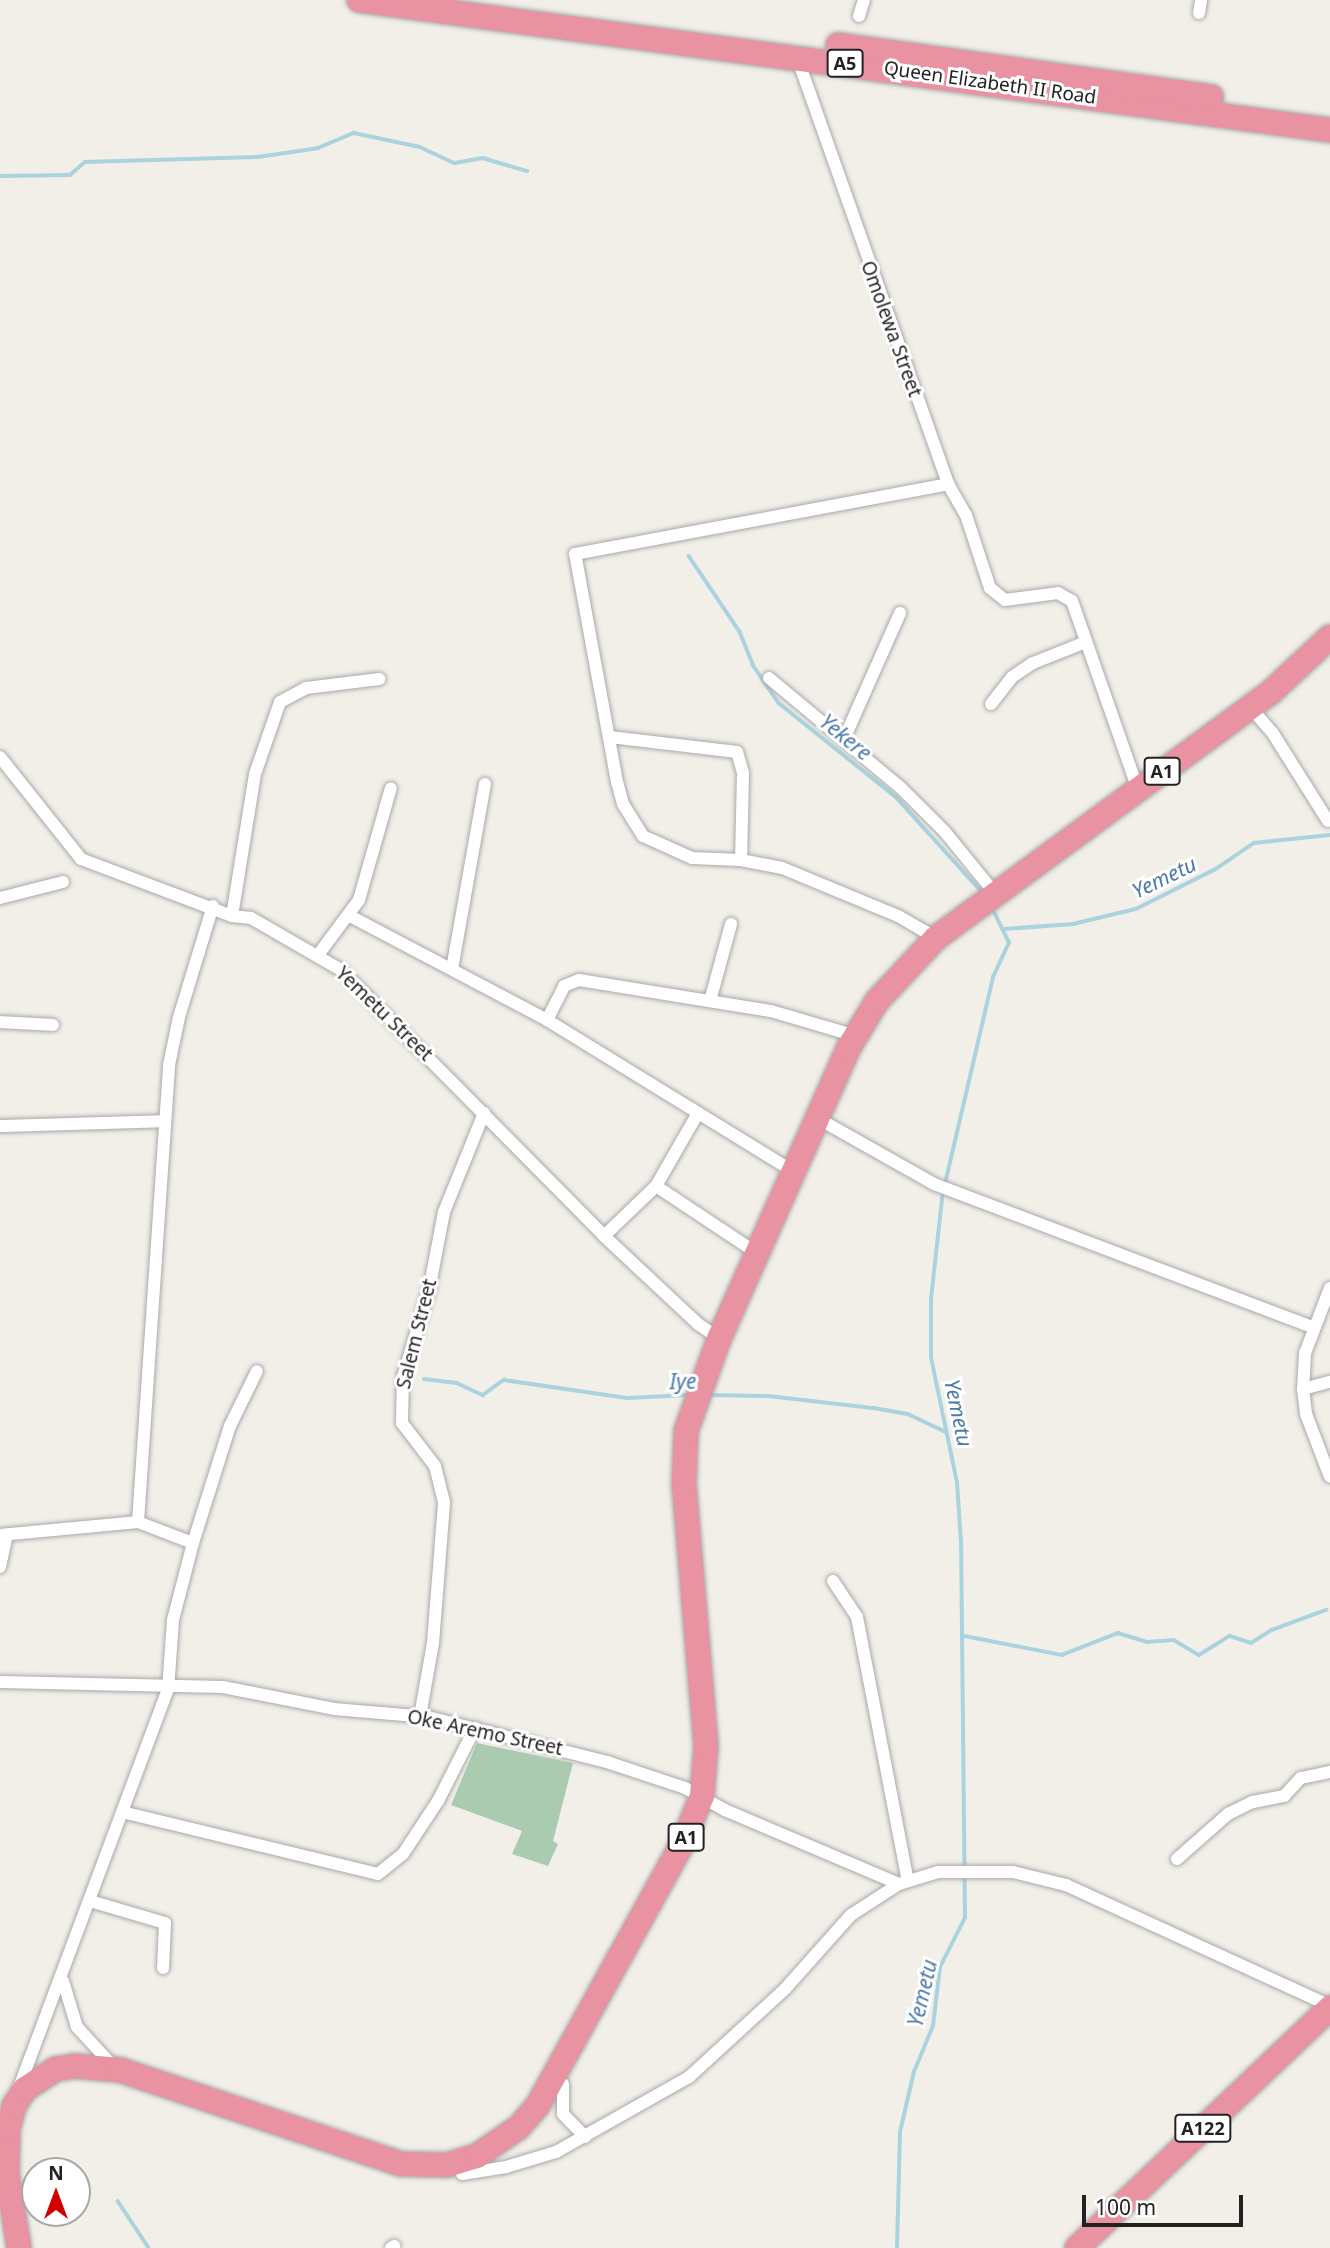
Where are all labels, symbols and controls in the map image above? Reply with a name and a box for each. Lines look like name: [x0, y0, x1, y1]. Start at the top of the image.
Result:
road number: A5: [826, 48, 864, 78]
street label: Queen Elizabeth II Road: [882, 57, 1098, 109]
street label: Omolewa Street: [856, 258, 926, 400]
water label: Yekere: [815, 709, 877, 765]
road number: A1: [1143, 756, 1181, 786]
water label: Yemetu: [1128, 851, 1200, 903]
street label: Yemetu Street: [331, 962, 437, 1066]
street label: Salem Street: [392, 1277, 442, 1391]
water label: Iye: [669, 1368, 697, 1394]
water label: Yemetu: [940, 1377, 978, 1449]
street label: Oke Aremo Street: [405, 1705, 565, 1761]
road number: A1: [667, 1823, 705, 1852]
water label: Yemetu: [902, 1957, 942, 2029]
road number: A122: [1173, 2114, 1233, 2142]
north arrow: [21, 2157, 91, 2227]
text: N: [48, 2160, 64, 2186]
scale bar: [1085, 2182, 1246, 2226]
text: 100 m: [1095, 2193, 1156, 2221]

